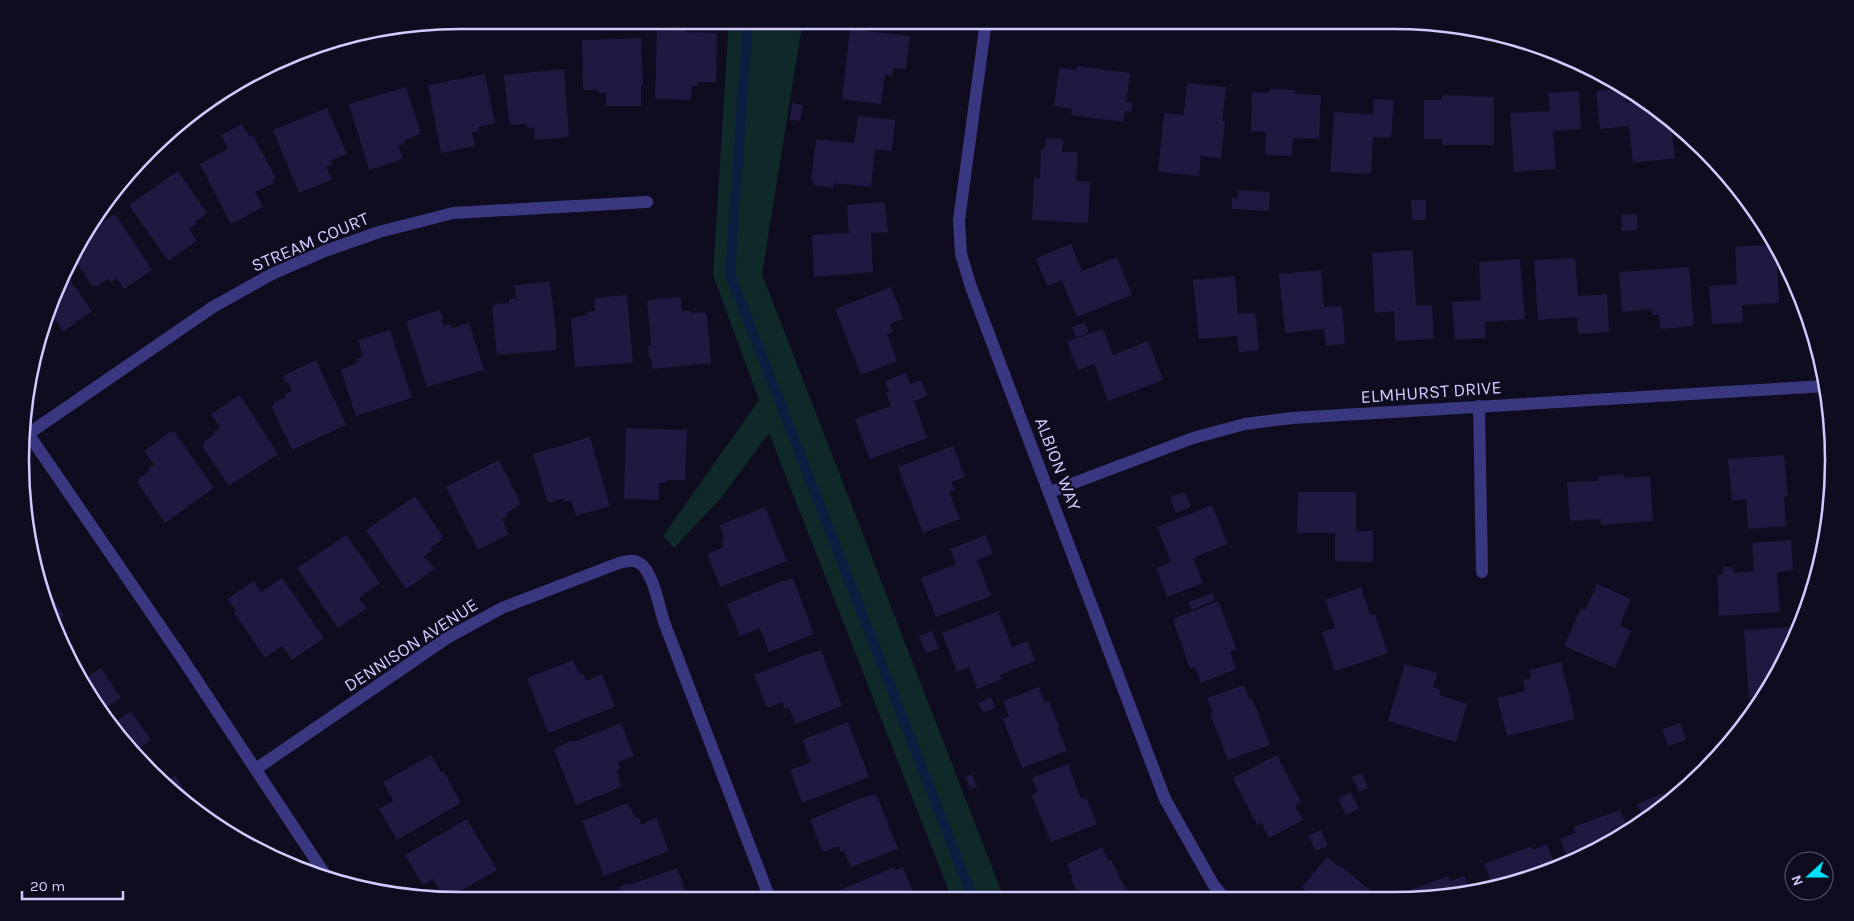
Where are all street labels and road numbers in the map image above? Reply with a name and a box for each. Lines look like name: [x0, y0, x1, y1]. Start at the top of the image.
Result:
street label: STREAM COURT: [248, 207, 372, 277]
street label: ELMHURST DRIVE: [1360, 376, 1502, 408]
street label: ALBION WAY: [1030, 414, 1086, 514]
street label: DENNISON AVENUE: [340, 594, 482, 696]

